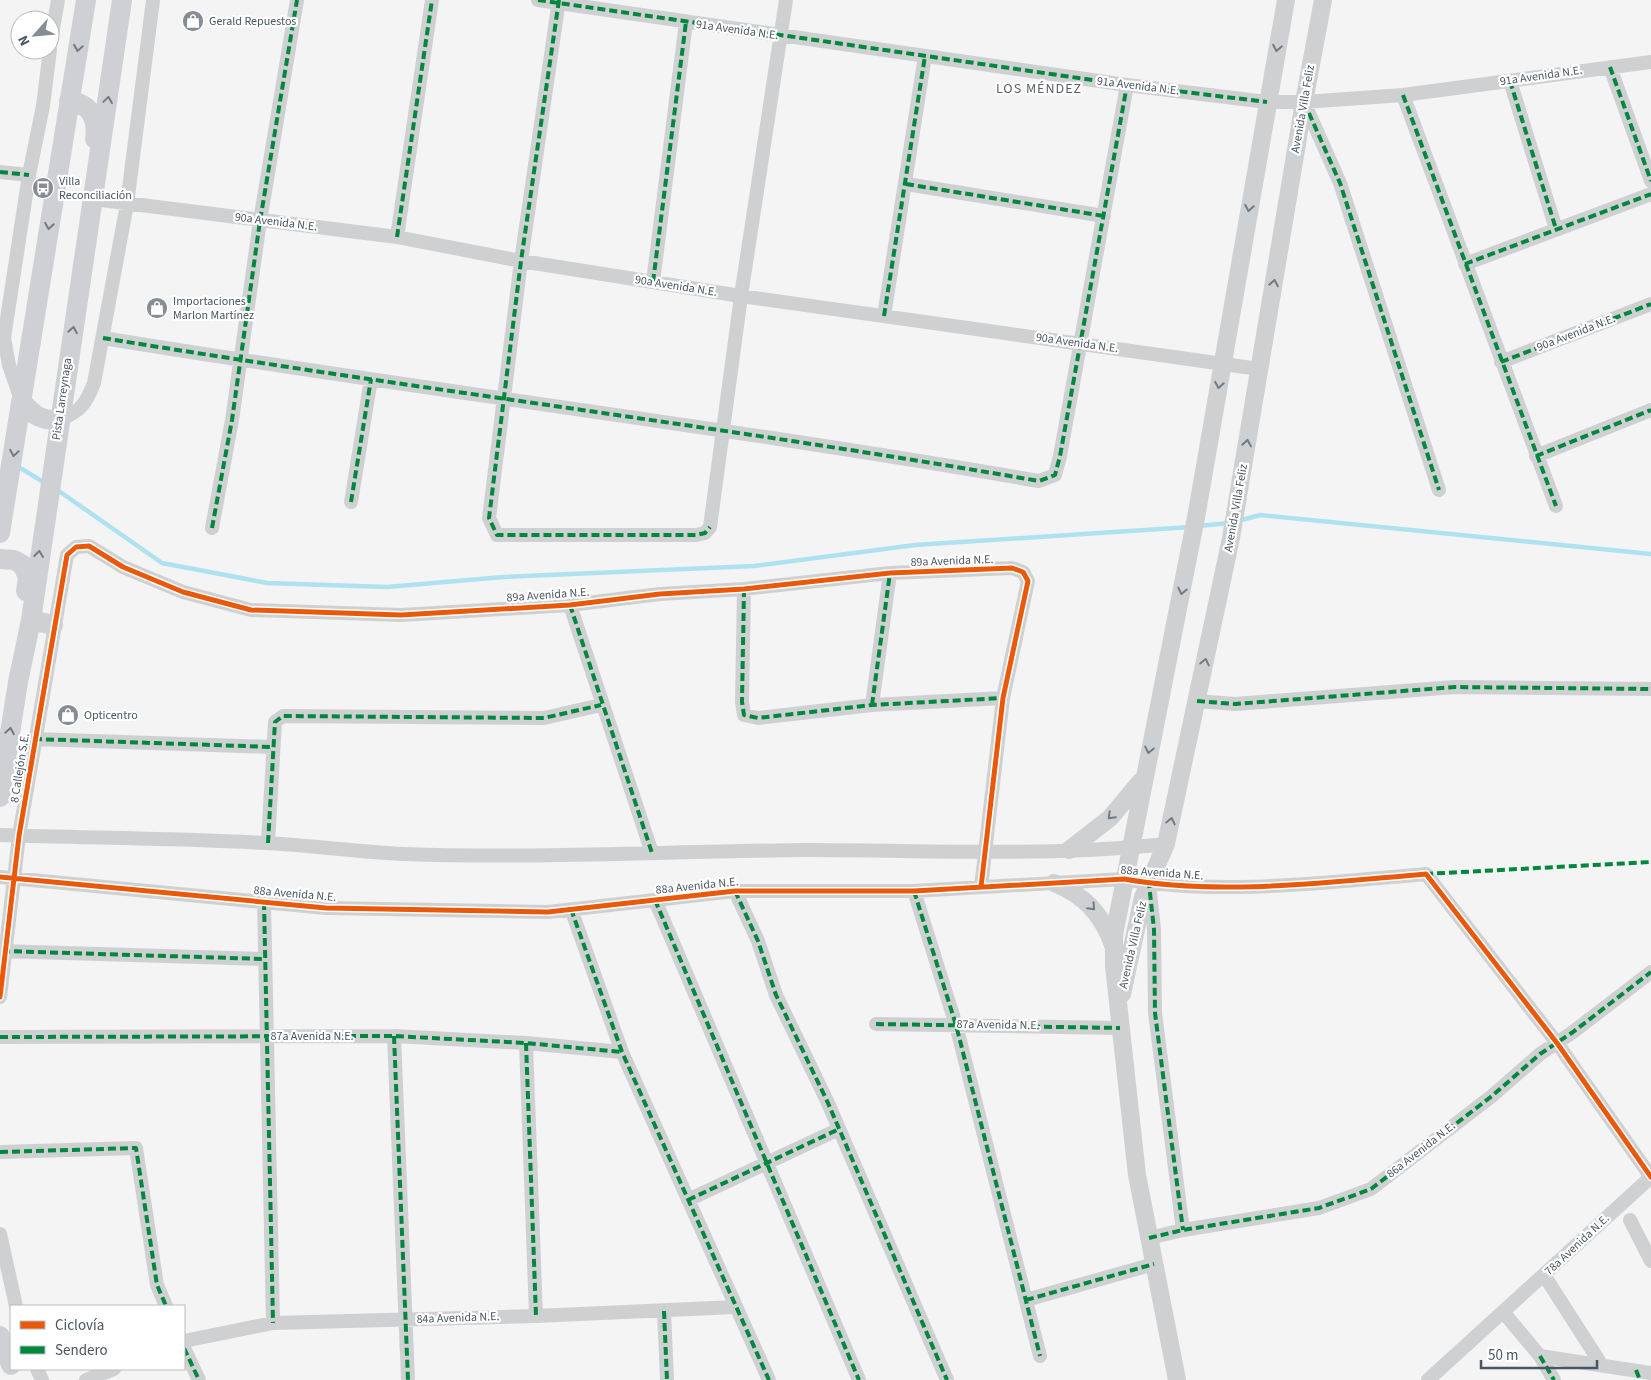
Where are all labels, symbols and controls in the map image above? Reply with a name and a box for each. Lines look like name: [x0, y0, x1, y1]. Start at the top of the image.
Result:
shop icon: Gerald Repuestos: [181, 9, 205, 33]
north arrow: [10, 10, 60, 60]
place label: Gerald Repuestos: [209, 13, 296, 30]
street label: 91a Avenida N.E.: [695, 16, 779, 44]
text: N: [13, 32, 35, 49]
one-way arrow: [1273, 43, 1283, 52]
one-way arrow: [74, 44, 84, 52]
street label: 91a Avenida N.E.: [1499, 62, 1583, 90]
street label: Avenida Villa Feliz: [1287, 64, 1319, 154]
street label: 91a Avenida N.E.: [1096, 73, 1180, 99]
district label: LOS MÉNDEZ: [996, 79, 1082, 99]
one-way arrow: [102, 96, 112, 104]
place label: Villa Reconciliación: [59, 173, 132, 204]
bus stop icon: Villa Reconciliación: [31, 176, 55, 200]
one-way arrow: [1245, 204, 1255, 212]
street label: 90a Avenida N.E.: [234, 209, 318, 235]
one-way arrow: [45, 221, 55, 230]
street label: 90a Avenida N.E.: [634, 271, 718, 301]
one-way arrow: [1268, 278, 1278, 287]
place label: Importaciones Marlon Martínez: [173, 293, 254, 324]
shop icon: Importaciones Marlon Martínez: [145, 296, 169, 320]
street label: 90a Avenida N.E.: [1534, 310, 1618, 356]
one-way arrow: [67, 325, 77, 334]
street label: 90a Avenida N.E.: [1035, 329, 1119, 357]
street label: Pista Larreynaga: [48, 357, 76, 441]
one-way arrow: [1214, 381, 1224, 390]
one-way arrow: [1241, 439, 1252, 447]
one-way arrow: [9, 449, 19, 458]
street label: Avenida Villa Feliz: [1220, 463, 1252, 553]
one-way arrow: [33, 549, 44, 557]
street label: 89a Avenida N.E.: [910, 551, 994, 571]
street label: 89a Avenida N.E.: [506, 584, 590, 606]
one-way arrow: [1177, 586, 1187, 595]
one-way arrow: [1199, 658, 1209, 667]
shop icon: Opticentro: [56, 703, 80, 727]
place label: Opticentro: [84, 707, 138, 724]
one-way arrow: [5, 727, 15, 736]
street label: 8 Callejón S.E.: [6, 732, 34, 804]
one-way arrow: [1144, 745, 1155, 754]
one-way arrow: [1108, 810, 1117, 819]
one-way arrow: [1165, 817, 1176, 826]
street label: 88a Avenida N.E.: [1120, 862, 1204, 884]
street label: 88a Avenida N.E.: [655, 873, 739, 899]
street label: 88a Avenida N.E.: [253, 882, 337, 906]
street label: Avenida Villa Feliz: [1115, 900, 1151, 990]
one-way arrow: [1086, 901, 1095, 910]
street label: 87a Avenida N.E.: [956, 1016, 1040, 1034]
street label: 87a Avenida N.E.: [270, 1028, 354, 1045]
street label: 86a Avenida N.E.: [1383, 1118, 1459, 1182]
street label: 78a Avenida N.E.: [1541, 1210, 1613, 1280]
legend: [10, 1305, 185, 1370]
street label: 84a Avenida N.E.: [416, 1308, 500, 1328]
text: Ciclovía: [55, 1315, 104, 1336]
scale bar: [1481, 1338, 1597, 1370]
text: Sendero: [55, 1340, 108, 1361]
text: 50 m: [1488, 1345, 1518, 1366]

